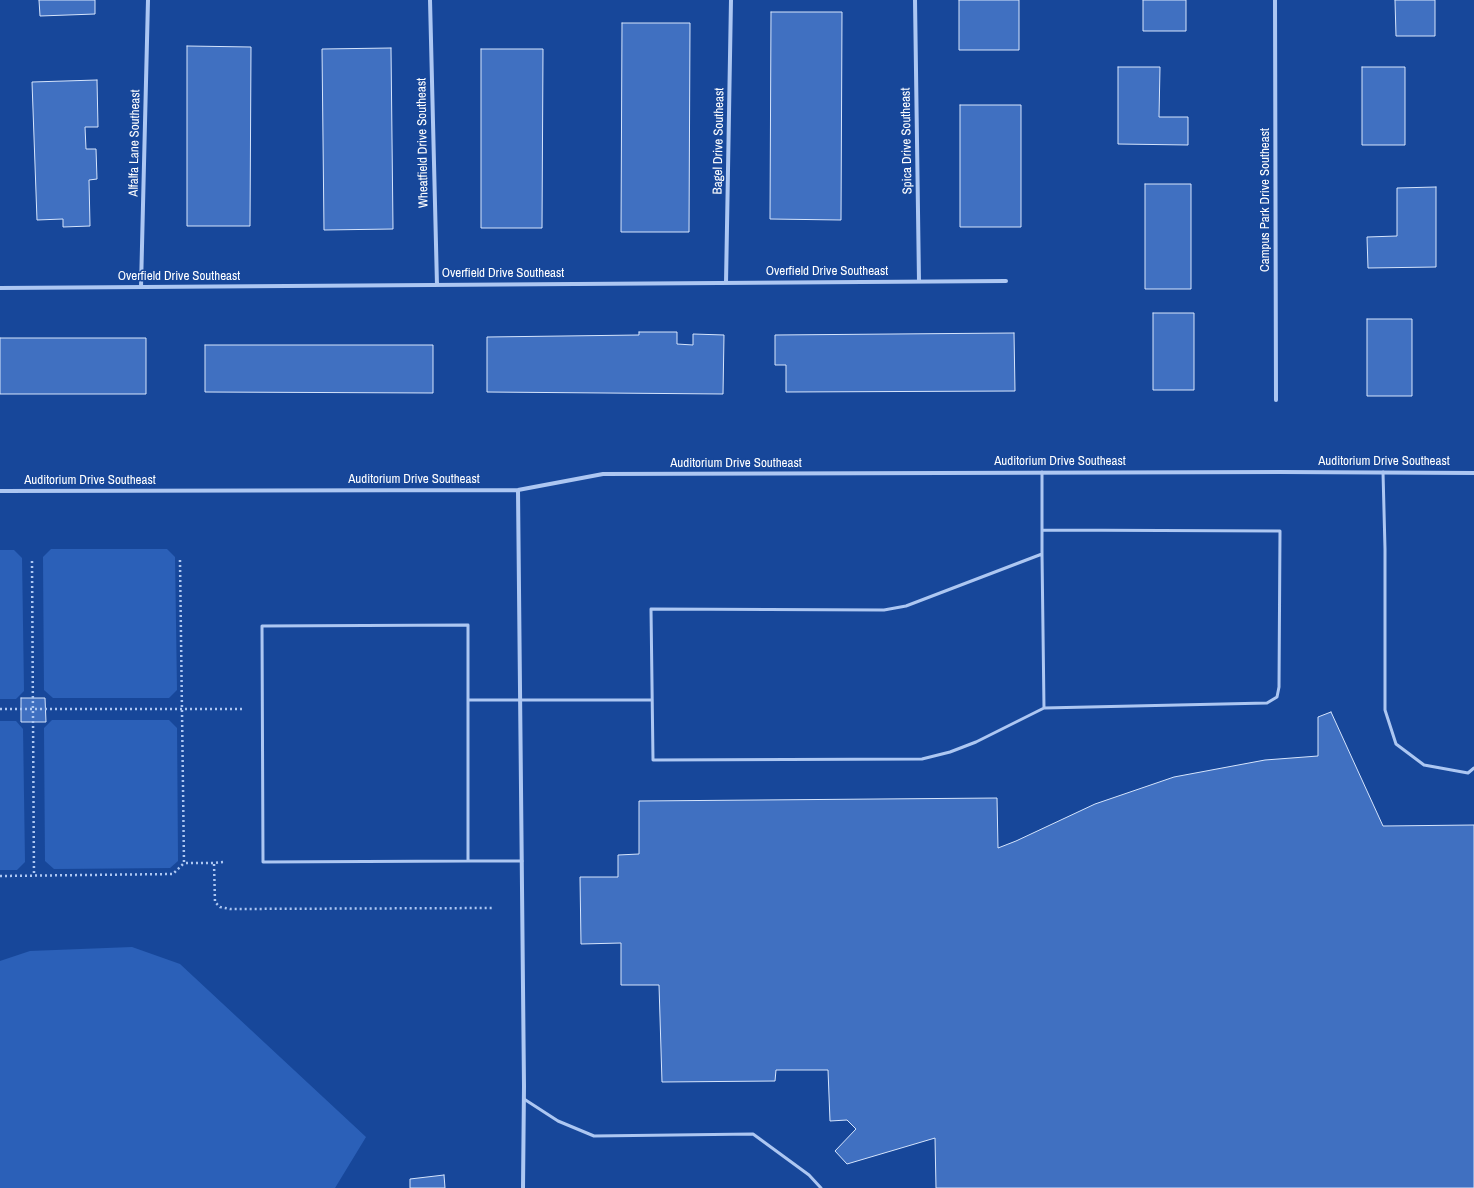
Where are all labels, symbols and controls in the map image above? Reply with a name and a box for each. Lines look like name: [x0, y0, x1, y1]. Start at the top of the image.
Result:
street label: Wheatfield Drive Southeast: [414, 78, 432, 208]
street label: Bagel Drive Southeast: [710, 88, 728, 194]
street label: Spica Drive Southeast: [898, 88, 916, 194]
street label: Alfalfa Lane Southeast: [126, 89, 144, 197]
street label: Campus Park Drive Southeast: [1258, 128, 1274, 272]
street label: Overfield Drive Southeast: [766, 264, 888, 280]
street label: Overfield Drive Southeast: [442, 266, 564, 282]
street label: Overfield Drive Southeast: [118, 269, 240, 285]
street label: Auditorium Drive Southeast: [994, 454, 1126, 470]
street label: Auditorium Drive Southeast: [1318, 454, 1450, 470]
street label: Auditorium Drive Southeast: [670, 456, 802, 472]
street label: Auditorium Drive Southeast: [348, 472, 480, 488]
street label: Auditorium Drive Southeast: [24, 473, 156, 489]

